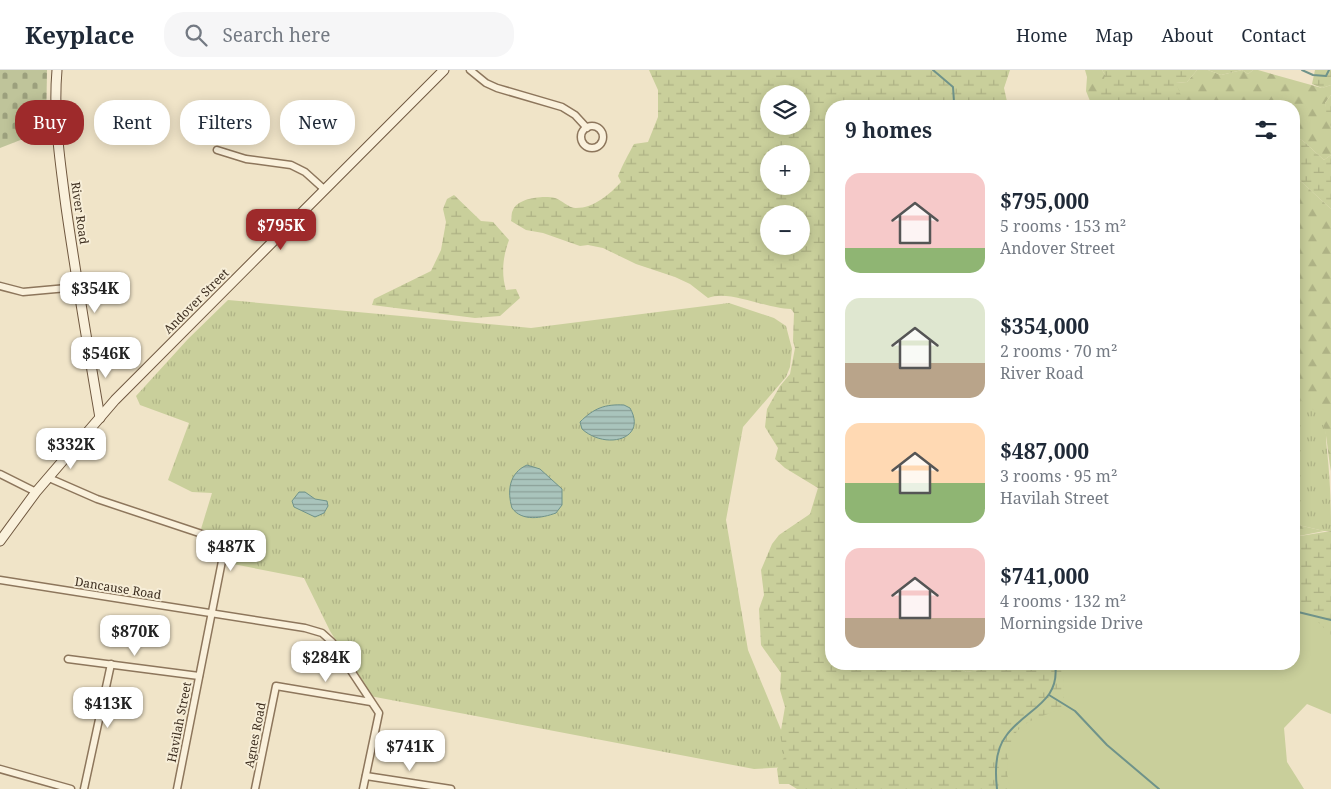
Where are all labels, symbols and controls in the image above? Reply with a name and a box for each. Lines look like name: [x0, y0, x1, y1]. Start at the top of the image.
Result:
search box: [164, 12, 514, 57]
text: Keyplace: [25, 18, 134, 51]
icon: search: [182, 21, 210, 49]
text: Search here: [222, 22, 330, 48]
text: Home: [1016, 23, 1067, 47]
text: Map: [1095, 23, 1133, 47]
text: About: [1161, 23, 1213, 47]
text: Contact: [1241, 23, 1306, 47]
map controls: [760, 85, 810, 255]
button: layers: [760, 85, 810, 135]
chip: Buy: [15, 100, 84, 145]
chip: Rent: [94, 100, 170, 145]
chip: Filters: [180, 100, 270, 145]
chip: New: [280, 100, 355, 145]
text: 9 homes: [845, 116, 932, 144]
icon: filters: [1252, 116, 1280, 144]
button: +: [760, 145, 810, 195]
street label: River Road: [67, 181, 93, 246]
text: $795,000: [1000, 187, 1089, 215]
icon: home: [885, 193, 945, 253]
button: −: [760, 205, 810, 255]
pin: $795K: [246, 208, 316, 251]
text: $795K: [257, 214, 305, 236]
text: 5 rooms · 153 m²: [1000, 215, 1126, 237]
text: Andover Street: [1000, 237, 1115, 259]
street label: Andover Street: [160, 265, 232, 337]
pin: $354K: [60, 272, 130, 314]
text: $354K: [71, 277, 119, 299]
text: $354,000: [1000, 312, 1089, 340]
icon: home: [885, 318, 945, 378]
pin: $546K: [71, 336, 141, 379]
text: 2 rooms · 70 m²: [1000, 340, 1117, 362]
text: $546K: [82, 342, 130, 364]
text: River Road: [1000, 362, 1084, 384]
pin: $332K: [36, 428, 106, 470]
text: $332K: [47, 433, 95, 455]
text: $487,000: [1000, 437, 1089, 465]
icon: home: [885, 443, 945, 503]
text: 3 rooms · 95 m²: [1000, 465, 1117, 487]
text: Havilah Street: [1000, 487, 1109, 509]
pin: $487K: [196, 530, 266, 572]
text: $487K: [207, 535, 255, 557]
text: $741,000: [1000, 562, 1089, 590]
icon: home: [885, 568, 945, 628]
street label: Dancause Road: [74, 573, 163, 603]
text: 4 rooms · 132 m²: [1000, 590, 1126, 612]
text: Morningside Drive: [1000, 612, 1143, 634]
pin: $870K: [100, 614, 170, 657]
text: $870K: [111, 620, 159, 642]
pin: $284K: [291, 640, 361, 683]
text: $284K: [302, 646, 350, 668]
street label: Havilah Street: [163, 680, 195, 764]
pin: $413K: [73, 686, 143, 729]
text: $413K: [84, 692, 132, 714]
street label: Agnes Road: [240, 700, 270, 769]
pin: $741K: [375, 730, 445, 772]
text: $741K: [386, 735, 434, 757]

